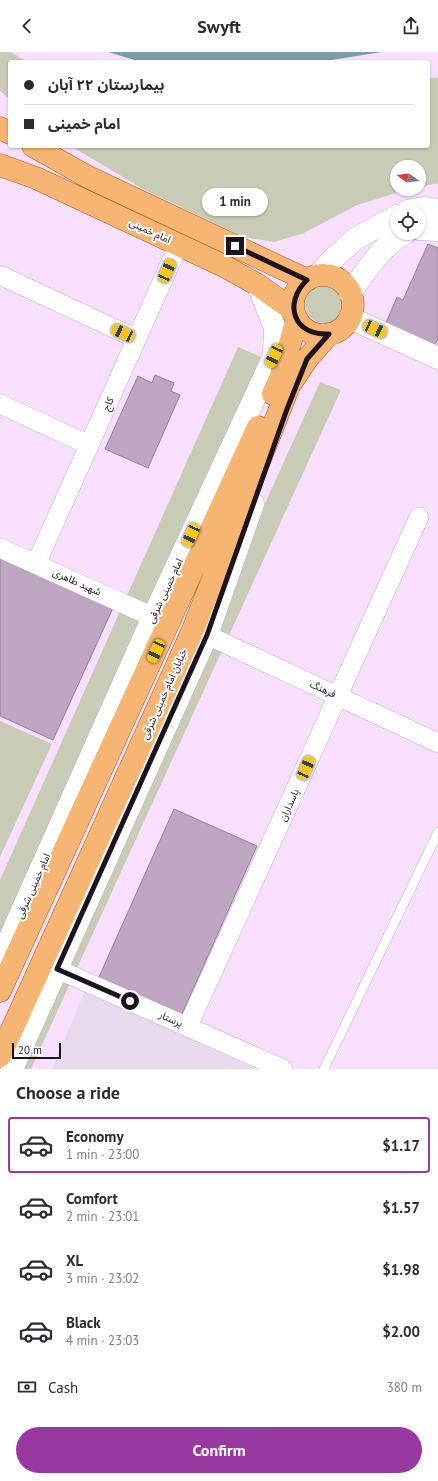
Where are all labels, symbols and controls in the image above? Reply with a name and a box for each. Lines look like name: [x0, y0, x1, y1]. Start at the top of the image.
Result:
icon: back: [16, 15, 38, 37]
text: Swyft: [197, 15, 241, 38]
icon: share: [400, 15, 422, 37]
text: بیمارستان ۲۲ آبان: [48, 75, 164, 94]
text: امام خمینی: [48, 114, 120, 133]
north arrow: [390, 160, 426, 196]
map controls: [390, 160, 426, 240]
callout: 1 min: [202, 188, 268, 216]
text: 1 min: [219, 193, 251, 210]
button: locate: [390, 204, 426, 240]
street label: امام خمینی: [126, 216, 173, 248]
route end: [226, 237, 244, 255]
car: [157, 258, 177, 284]
car: [362, 318, 388, 340]
car: [110, 322, 136, 344]
car: [263, 343, 285, 369]
street label: کاج: [99, 394, 118, 413]
car: [180, 522, 202, 548]
street label: امام خمینی شرقی: [144, 556, 188, 626]
street label: شهید طاهری: [51, 566, 103, 598]
car: [145, 638, 167, 664]
street label: خیابان امام خمینی شرقی: [138, 647, 192, 742]
street label: فرهنگ: [308, 677, 338, 701]
car: [296, 755, 316, 781]
street label: پاسداران: [276, 787, 302, 823]
street label: امام خمینی شرقی: [13, 851, 55, 922]
route start: [121, 992, 139, 1010]
street label: پرستار: [156, 1008, 185, 1030]
scale bar: [12, 1041, 61, 1060]
text: 20 m: [18, 1043, 42, 1057]
text: Choose a ride: [16, 1081, 120, 1104]
icon: car: [18, 1127, 54, 1163]
text: Economy: [66, 1127, 124, 1146]
text: $1.17: [382, 1136, 420, 1155]
text: 1 min · 23:00: [66, 1146, 139, 1163]
icon: car: [18, 1189, 54, 1225]
text: Comfort: [66, 1189, 118, 1208]
text: $1.57: [382, 1198, 420, 1217]
text: 2 min · 23:01: [66, 1208, 139, 1225]
icon: car: [18, 1251, 54, 1287]
text: XL: [66, 1251, 83, 1270]
text: $1.98: [382, 1260, 420, 1279]
text: 3 min · 23:02: [66, 1270, 139, 1287]
icon: car: [18, 1313, 54, 1349]
text: Black: [66, 1313, 101, 1332]
text: $2.00: [382, 1322, 420, 1341]
text: 4 min · 23:03: [66, 1332, 139, 1349]
icon: cash: [16, 1376, 38, 1398]
text: Cash: [48, 1378, 78, 1397]
text: 380 m: [387, 1379, 422, 1396]
button: Confirm: [16, 1427, 422, 1473]

